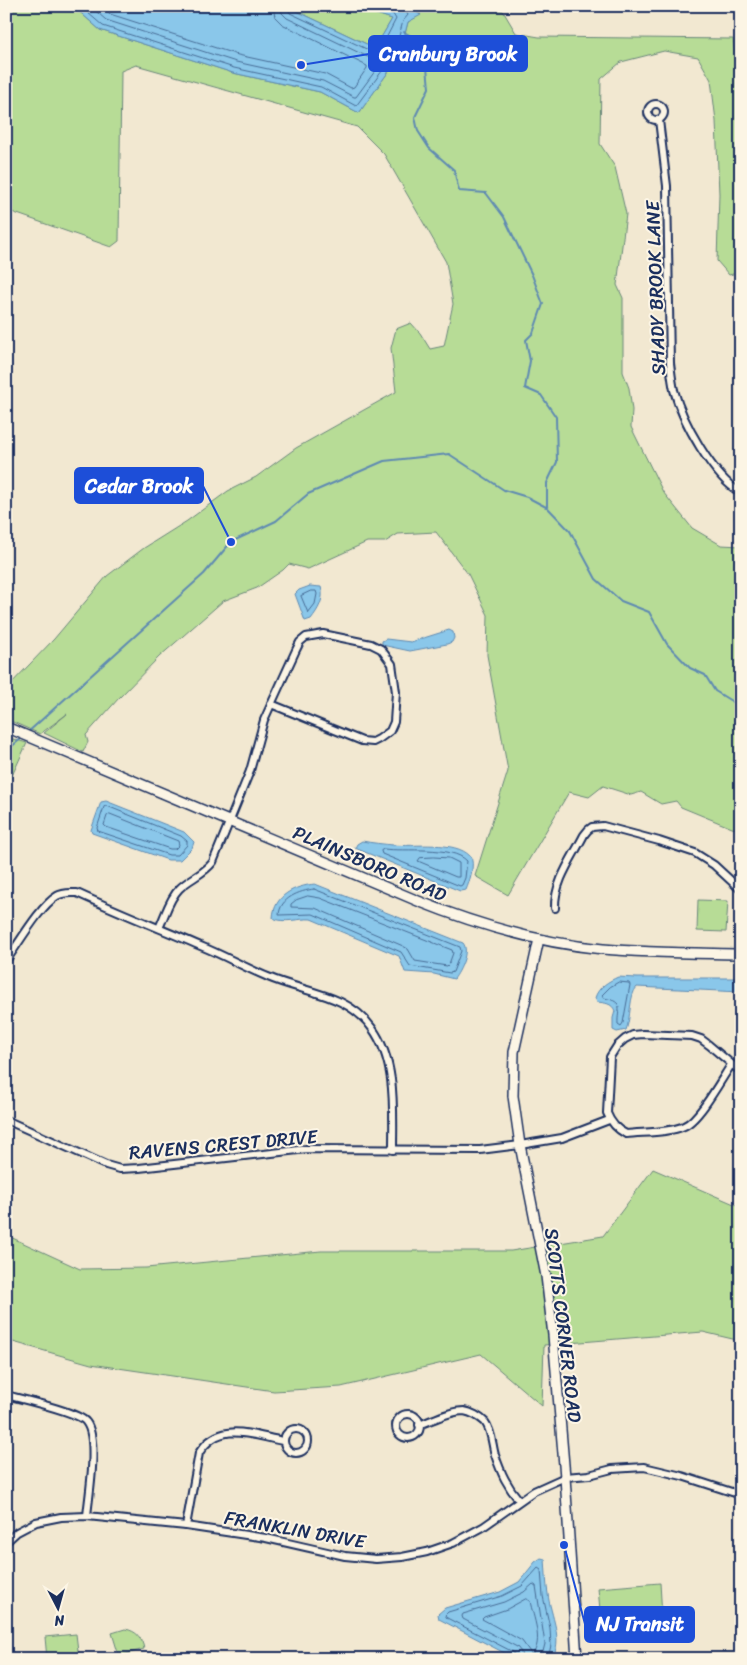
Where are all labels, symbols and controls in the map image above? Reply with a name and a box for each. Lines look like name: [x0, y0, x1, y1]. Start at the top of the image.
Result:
callout: Cranbury Brook: [369, 36, 527, 71]
text: Cranbury Brook: [378, 37, 518, 72]
street label: SHADY BROOK LANE: [636, 199, 675, 376]
callout: Cedar Brook: [75, 468, 203, 503]
text: Cedar Brook: [84, 469, 195, 504]
street label: PLAINSBORO ROAD: [288, 816, 453, 911]
street label: RAVENS CREST DRIVE: [127, 1120, 320, 1169]
street label: SCOTTS CORNER ROAD: [535, 1226, 592, 1425]
street label: FRANKLIN DRIVE: [222, 1501, 370, 1558]
north arrow: [32, 1582, 82, 1632]
text: N: [53, 1607, 66, 1633]
callout: NJ Transit: [585, 1607, 694, 1642]
text: NJ Transit: [595, 1607, 684, 1642]

